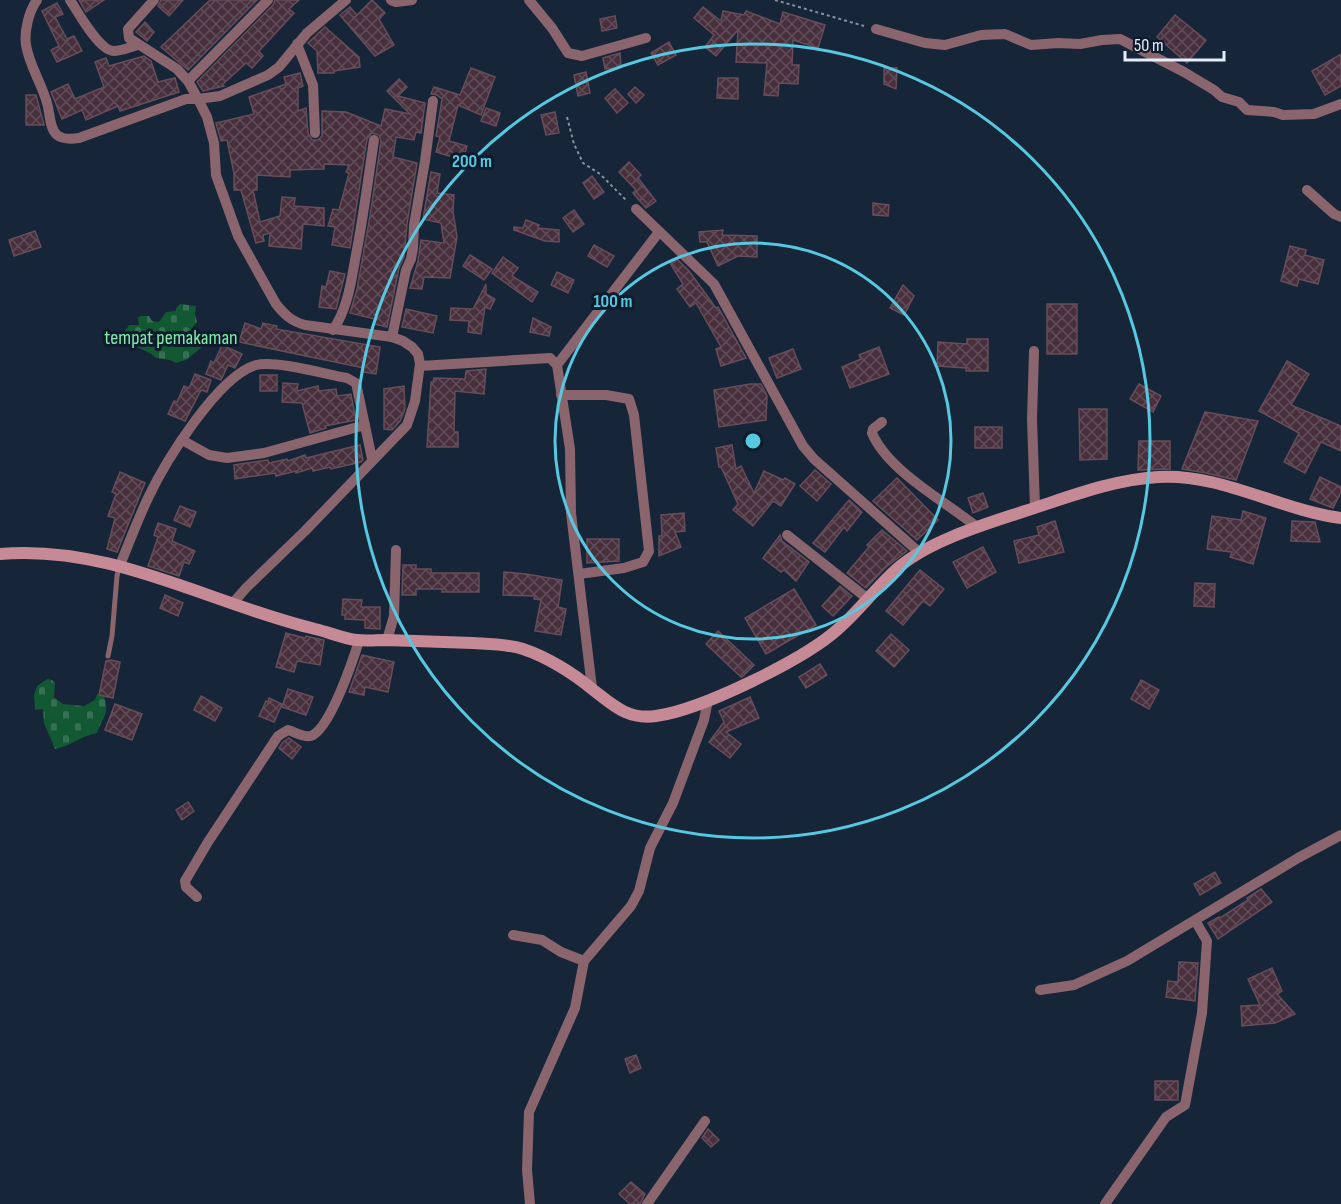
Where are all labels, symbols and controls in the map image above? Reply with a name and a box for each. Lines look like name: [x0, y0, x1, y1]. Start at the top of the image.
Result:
scale bar: [1125, 24, 1224, 62]
text: 50 m: [1134, 35, 1164, 56]
text: 200 m: [452, 151, 492, 172]
text: 100 m: [594, 291, 633, 312]
park label: tempat pemakaman: [104, 326, 238, 350]
centre of rings: [743, 431, 763, 451]

